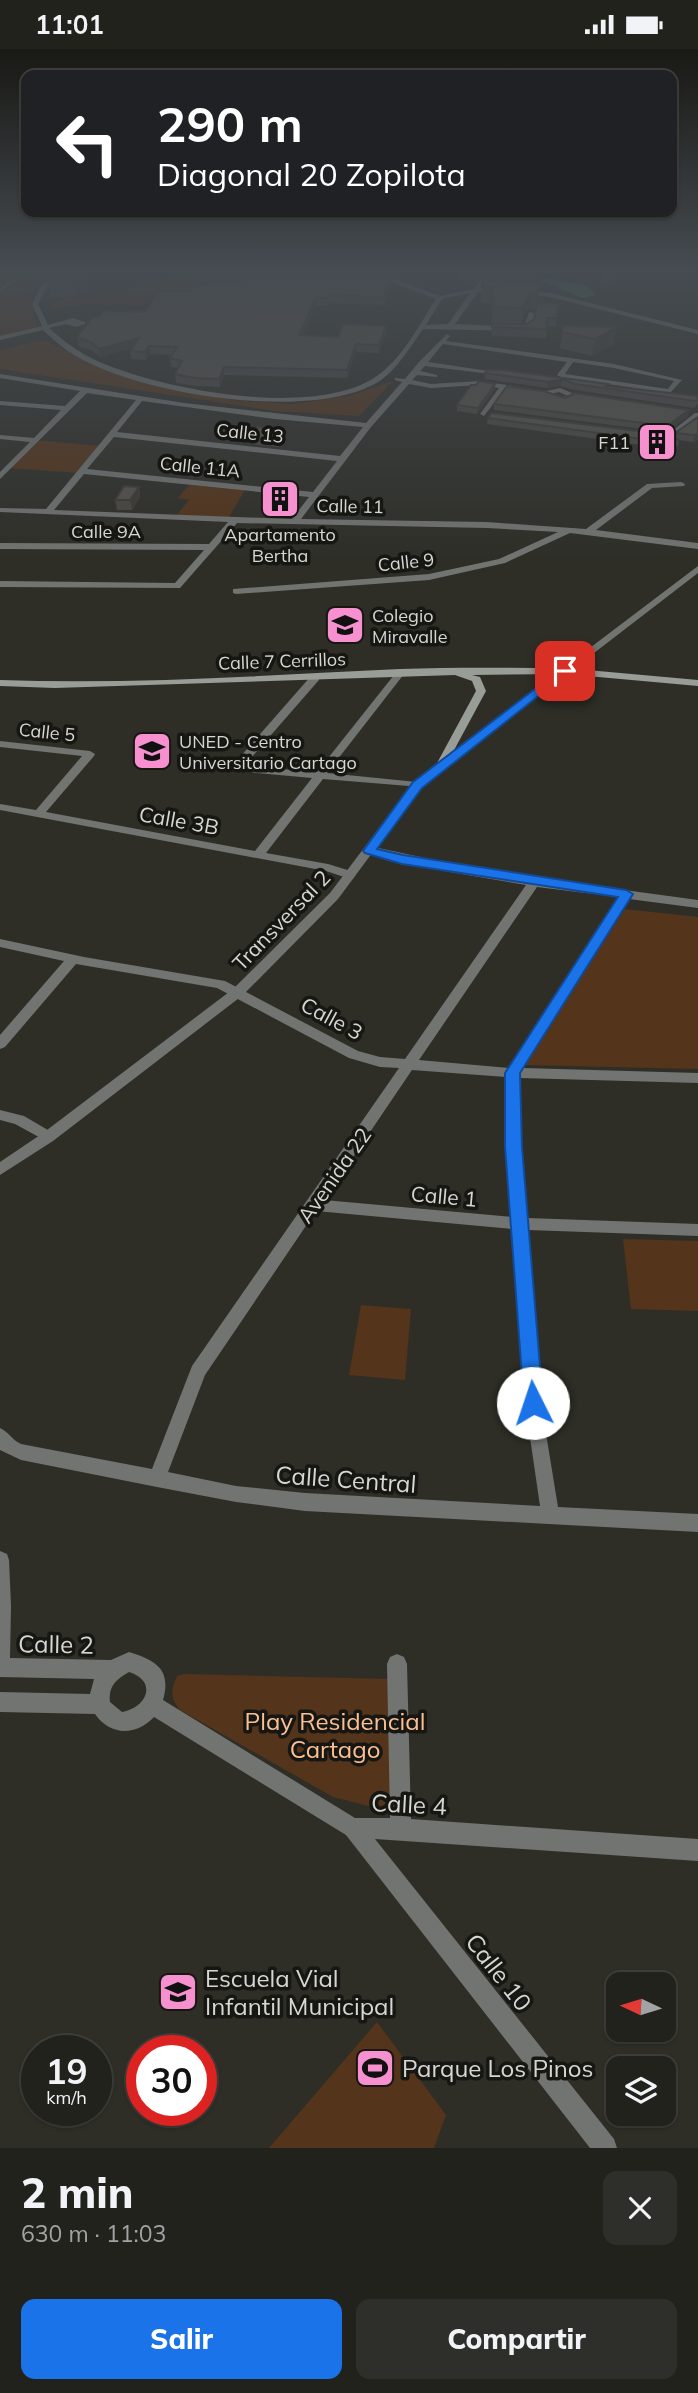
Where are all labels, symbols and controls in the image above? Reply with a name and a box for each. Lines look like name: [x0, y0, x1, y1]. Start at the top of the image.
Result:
text: 11:01: [35, 8, 104, 41]
text: 290 m: [157, 93, 303, 154]
icon: left: [42, 98, 133, 189]
text: Diagonal 20 Zopilota: [157, 154, 466, 194]
street label: Calle 13: [215, 418, 285, 448]
building icon: F11: [636, 421, 678, 463]
place label: F11: [598, 431, 630, 454]
street label: Calle 11A: [159, 451, 241, 483]
building icon: Apartamento Bertha: [259, 478, 301, 520]
street label: Calle 11: [316, 494, 384, 518]
street label: Calle 9A: [71, 520, 141, 543]
place label: Apartamento Bertha: [224, 523, 336, 567]
street label: Calle 9: [377, 548, 435, 576]
school or university icon: Colegio Miravalle: [324, 604, 366, 646]
place label: Colegio Miravalle: [372, 604, 447, 648]
pin: [535, 641, 595, 701]
street label: Calle 7 Cerrillos: [218, 647, 346, 675]
icon: arrive: [546, 652, 584, 690]
street label: Calle 5: [18, 718, 77, 746]
school or university icon: UNED - Centro Universitario Cartago: [131, 730, 173, 772]
place label: UNED - Centro Universitario Cartago: [179, 730, 357, 774]
street label: Calle 3B: [137, 800, 221, 840]
street label: Transversal 2: [227, 864, 335, 976]
street label: Calle 3: [297, 991, 367, 1045]
street label: Avenida 22: [292, 1122, 376, 1228]
street label: Calle 1: [410, 1180, 478, 1212]
position arrow: [496, 1366, 570, 1440]
street label: Calle Central: [275, 1459, 417, 1499]
street label: Calle 2: [18, 1628, 94, 1660]
park label: Play Residencial Cartago: [245, 1706, 425, 1764]
street label: Calle 4: [370, 1787, 448, 1821]
street label: Calle 10: [459, 1927, 539, 2017]
place label: Escuela Vial Infantil Municipal: [205, 1963, 394, 2021]
school or university icon: Escuela Vial Infantil Municipal: [157, 1971, 199, 2013]
north arrow: [606, 1972, 676, 2042]
map controls: [606, 1972, 676, 2126]
speed limit sign: 30: [126, 2035, 217, 2126]
sports icon: Parque Los Pinos: [354, 2047, 396, 2089]
text: 19: [45, 2049, 88, 2093]
place label: Parque Los Pinos: [402, 2053, 593, 2083]
button: layers: [606, 2056, 676, 2126]
text: km/h: [46, 2086, 87, 2109]
text: 2 min: [21, 2166, 134, 2219]
button: close: [603, 2171, 677, 2245]
text: 630 m · 11:03: [21, 2219, 166, 2248]
button: Salir: [21, 2299, 342, 2379]
button: Compartir: [356, 2299, 677, 2379]

